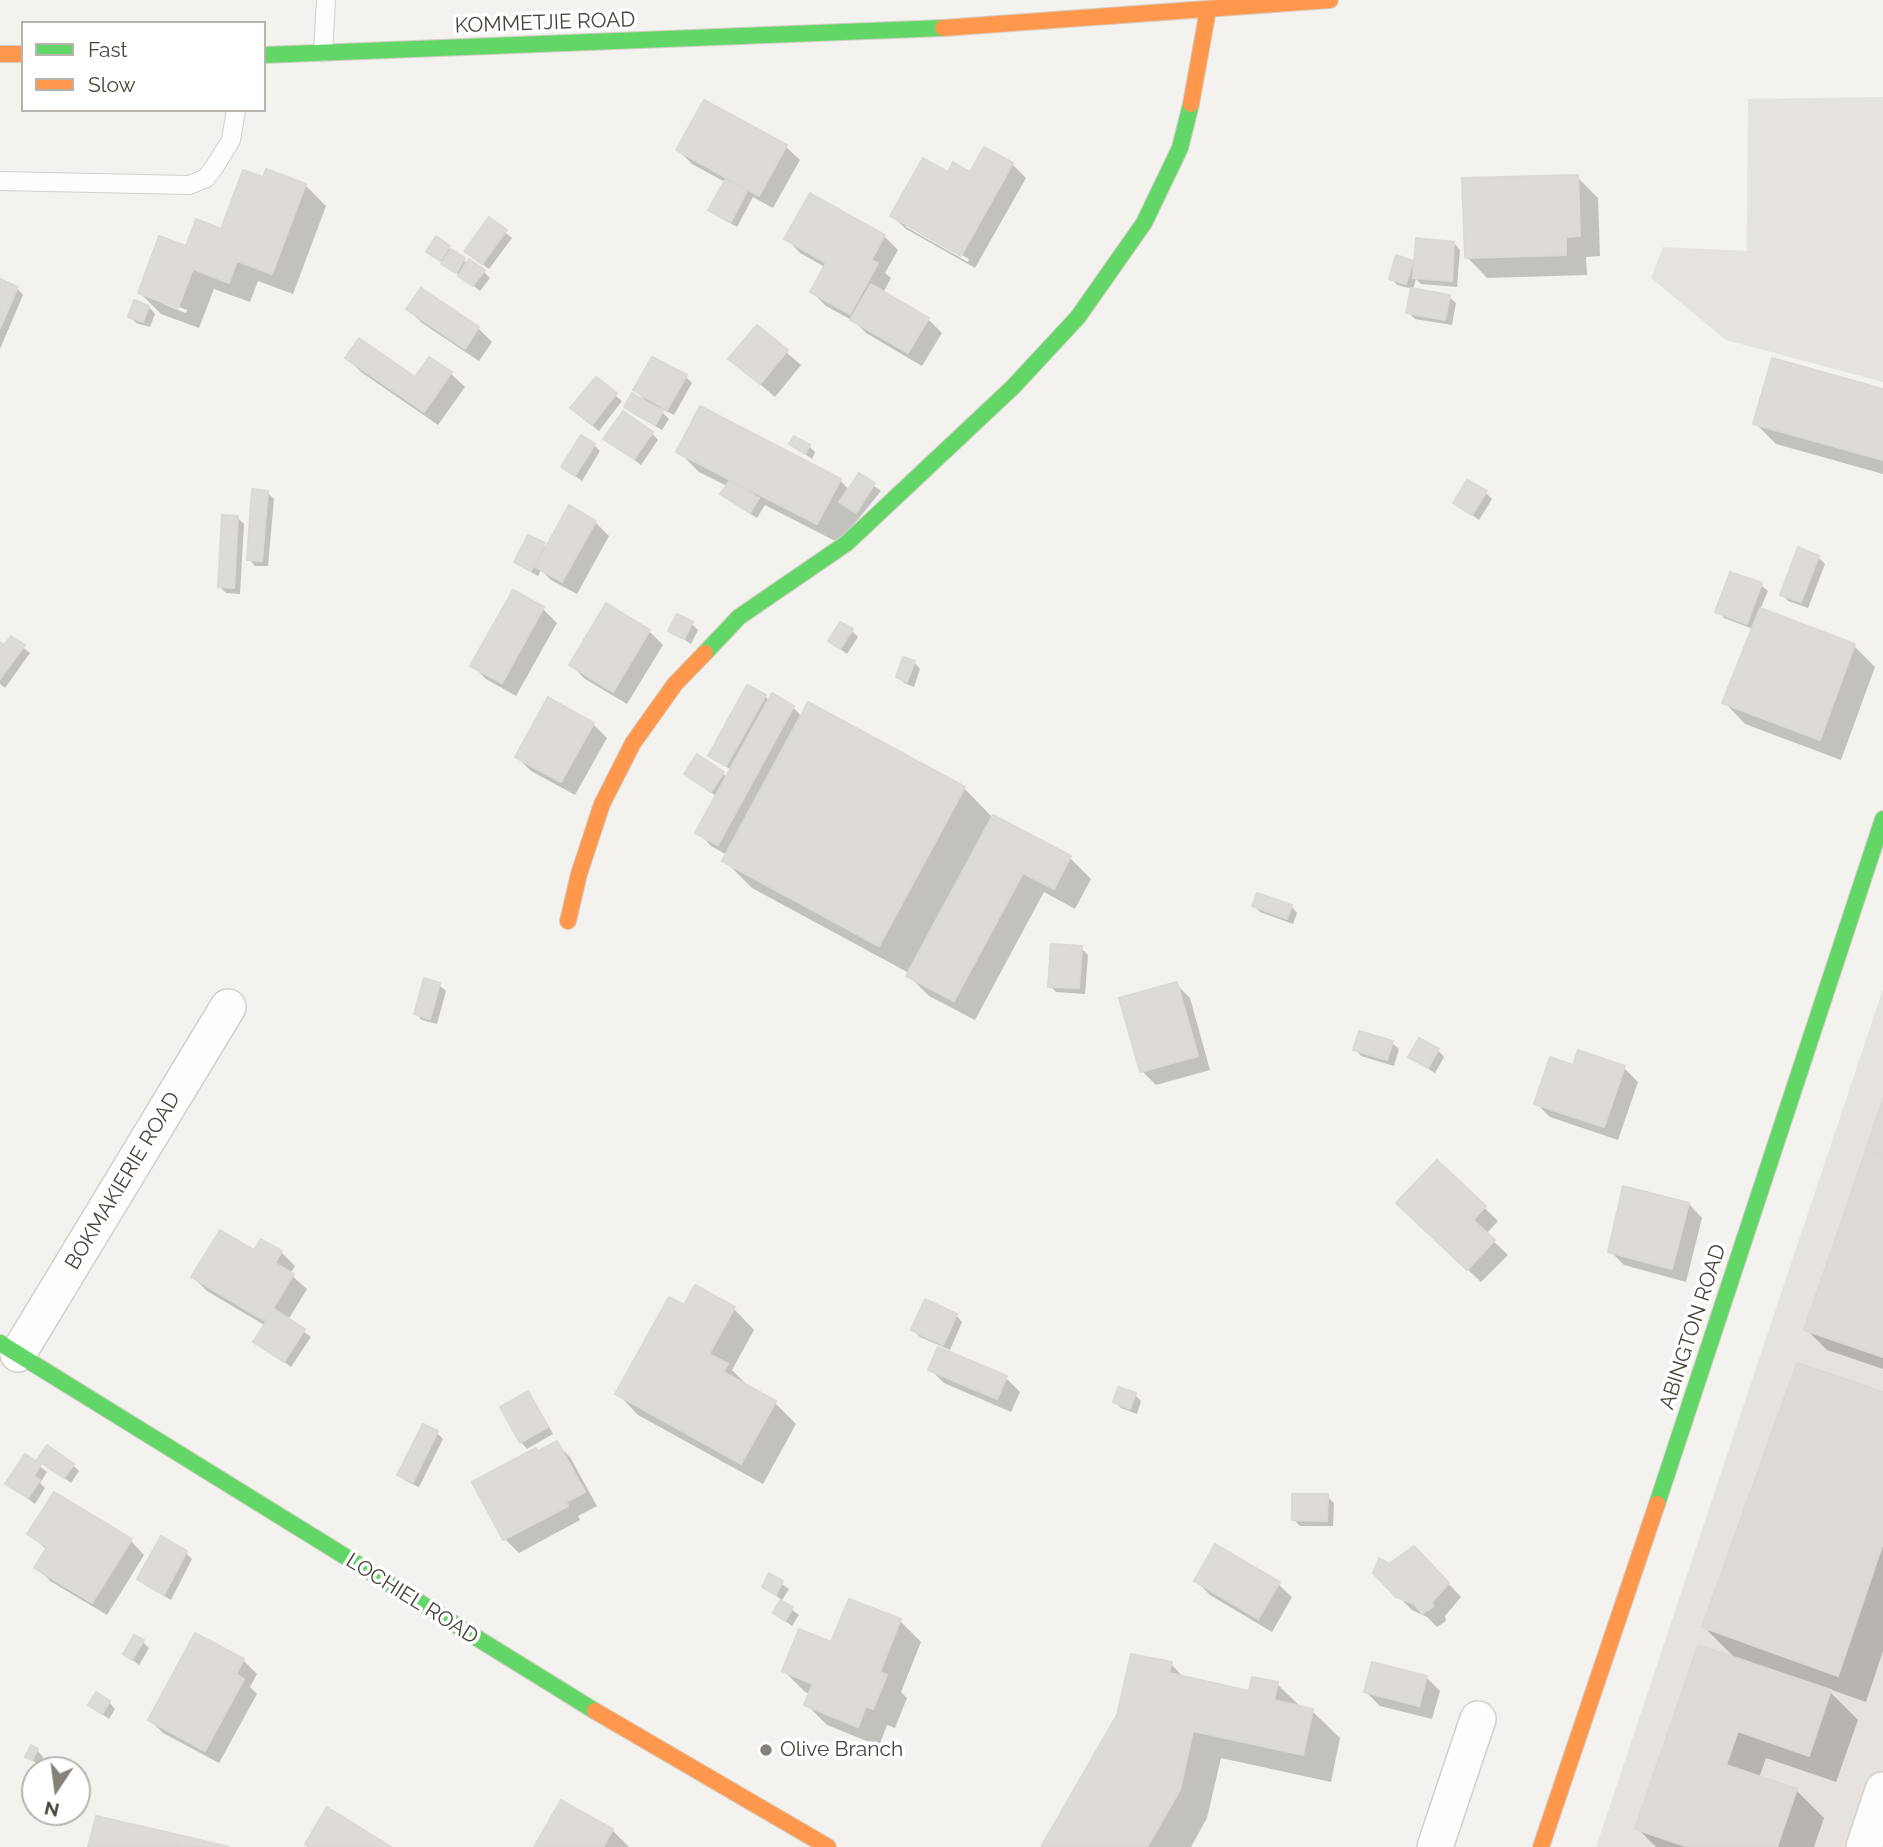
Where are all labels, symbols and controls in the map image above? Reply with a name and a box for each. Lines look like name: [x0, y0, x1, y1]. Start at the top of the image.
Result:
street label: KOMMETJIE ROAD: [454, 7, 636, 39]
legend: [21, 21, 266, 112]
text: Fast: [88, 37, 128, 62]
text: Slow: [88, 72, 136, 97]
street label: BOKMAKIERIE ROAD: [60, 1088, 186, 1274]
street label: ABINGTON ROAD: [1654, 1241, 1732, 1413]
street label: LOCHIEL ROAD: [341, 1548, 483, 1650]
place label: Olive Branch: [780, 1737, 903, 1763]
marker: Olive Branch: [758, 1742, 774, 1758]
north arrow: [21, 1756, 91, 1826]
text: N: [42, 1797, 61, 1822]

